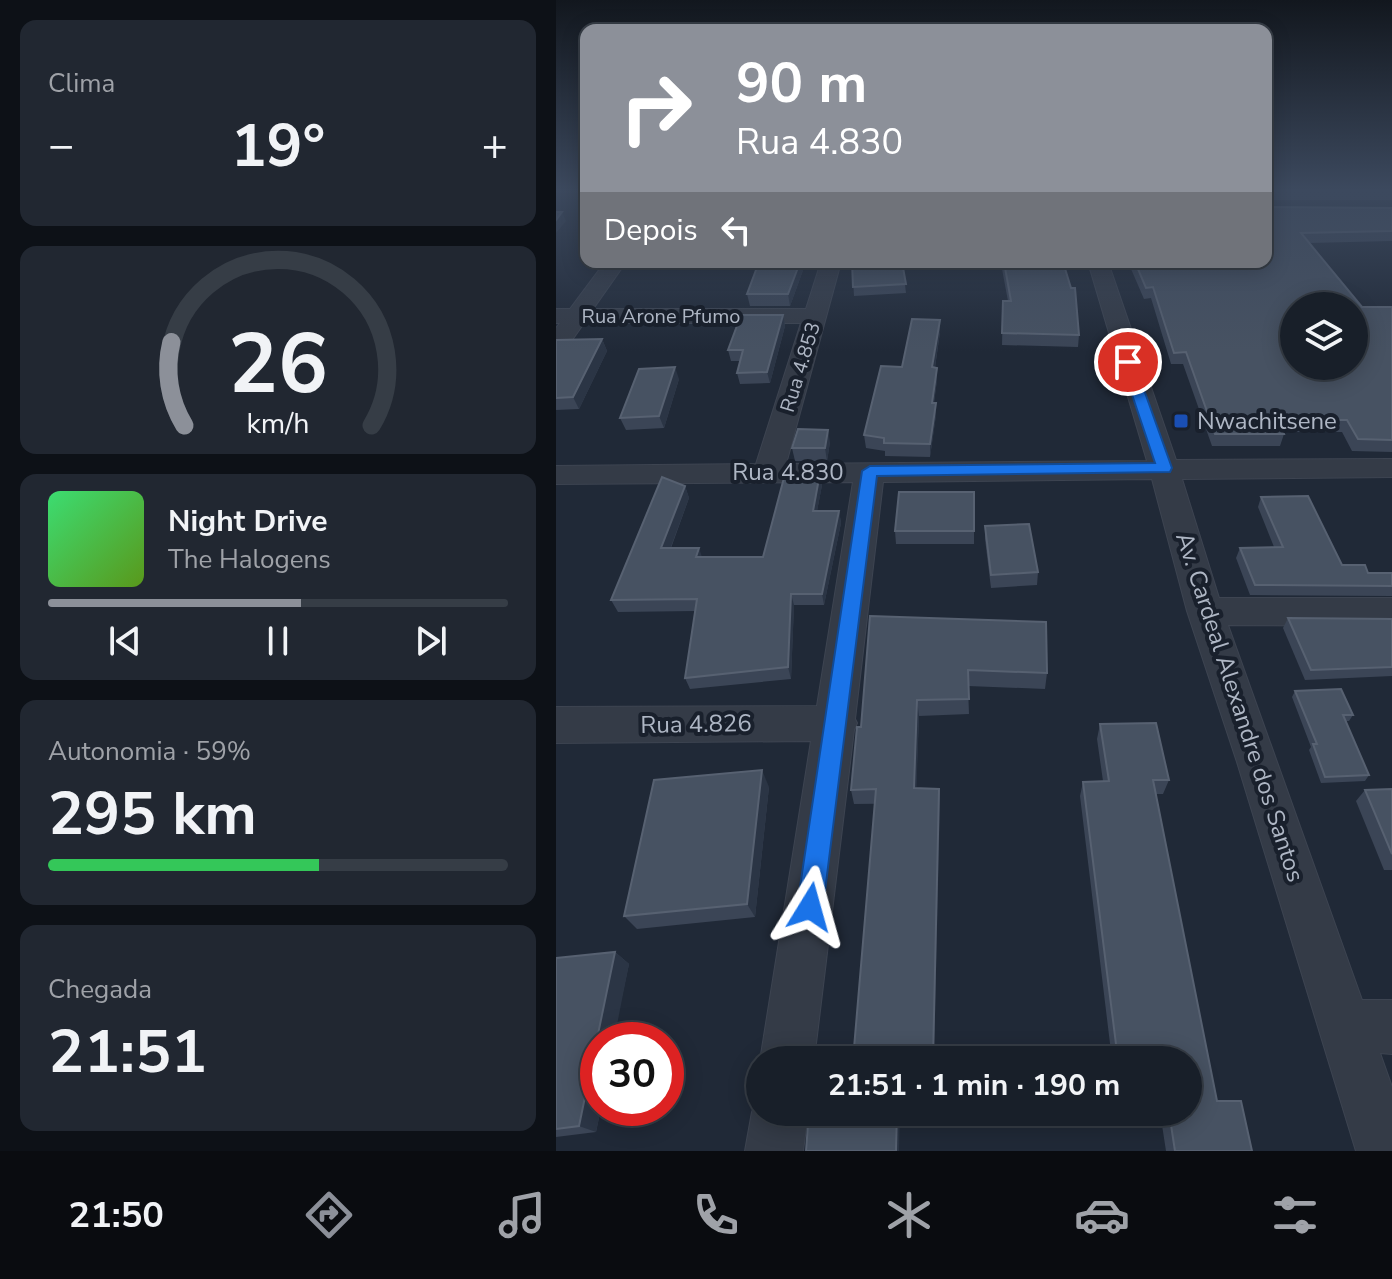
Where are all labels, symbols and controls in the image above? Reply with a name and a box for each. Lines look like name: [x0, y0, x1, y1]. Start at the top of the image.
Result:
text: 90 m: [736, 45, 867, 122]
icon: right: [604, 56, 708, 160]
text: Clima: [48, 66, 115, 101]
text: 19°: [231, 105, 325, 187]
text: −: [48, 116, 74, 176]
text: +: [482, 116, 508, 176]
text: Rua 4.830: [736, 118, 903, 167]
icon: left: [714, 208, 758, 252]
text: Depois: [604, 210, 698, 251]
map controls: [1280, 292, 1368, 380]
button: layers: [1280, 292, 1368, 380]
street label: Rua Arone Pfumo: [582, 303, 741, 330]
text: 26: [228, 307, 328, 420]
street label: Rua 4.853: [774, 319, 827, 416]
pin: [1094, 328, 1162, 396]
icon: arrive: [1106, 340, 1150, 384]
text: km/h: [247, 404, 309, 443]
place label: Nwachitsene: [1197, 405, 1337, 437]
marker: Nwachitsene: [1172, 412, 1190, 430]
street label: Rua 4.830: [732, 456, 844, 488]
text: Night Drive: [168, 501, 327, 542]
street label: Av. Cardeal Alexandre dos Santos: [1168, 528, 1312, 886]
text: The Halogens: [168, 542, 331, 577]
icon: previous: [103, 619, 147, 663]
icon: pause: [256, 619, 300, 663]
icon: next: [409, 619, 453, 663]
street label: Rua 4.826: [640, 707, 752, 741]
text: Autonomia · 59%: [48, 734, 251, 769]
text: 295 km: [48, 773, 257, 855]
position arrow: [768, 865, 852, 949]
text: Chegada: [48, 972, 152, 1007]
text: 21:51: [48, 1011, 207, 1093]
speed limit sign: 30: [580, 1022, 684, 1126]
text: 21:51 · 1 min · 190 m: [828, 1065, 1120, 1106]
icon: directions: [301, 1187, 357, 1243]
icon: music: [494, 1187, 550, 1243]
icon: phone: [688, 1187, 744, 1243]
icon: climate: [881, 1187, 937, 1243]
icon: car: [1074, 1187, 1130, 1243]
icon: filters: [1267, 1187, 1323, 1243]
text: 21:50: [69, 1191, 164, 1240]

